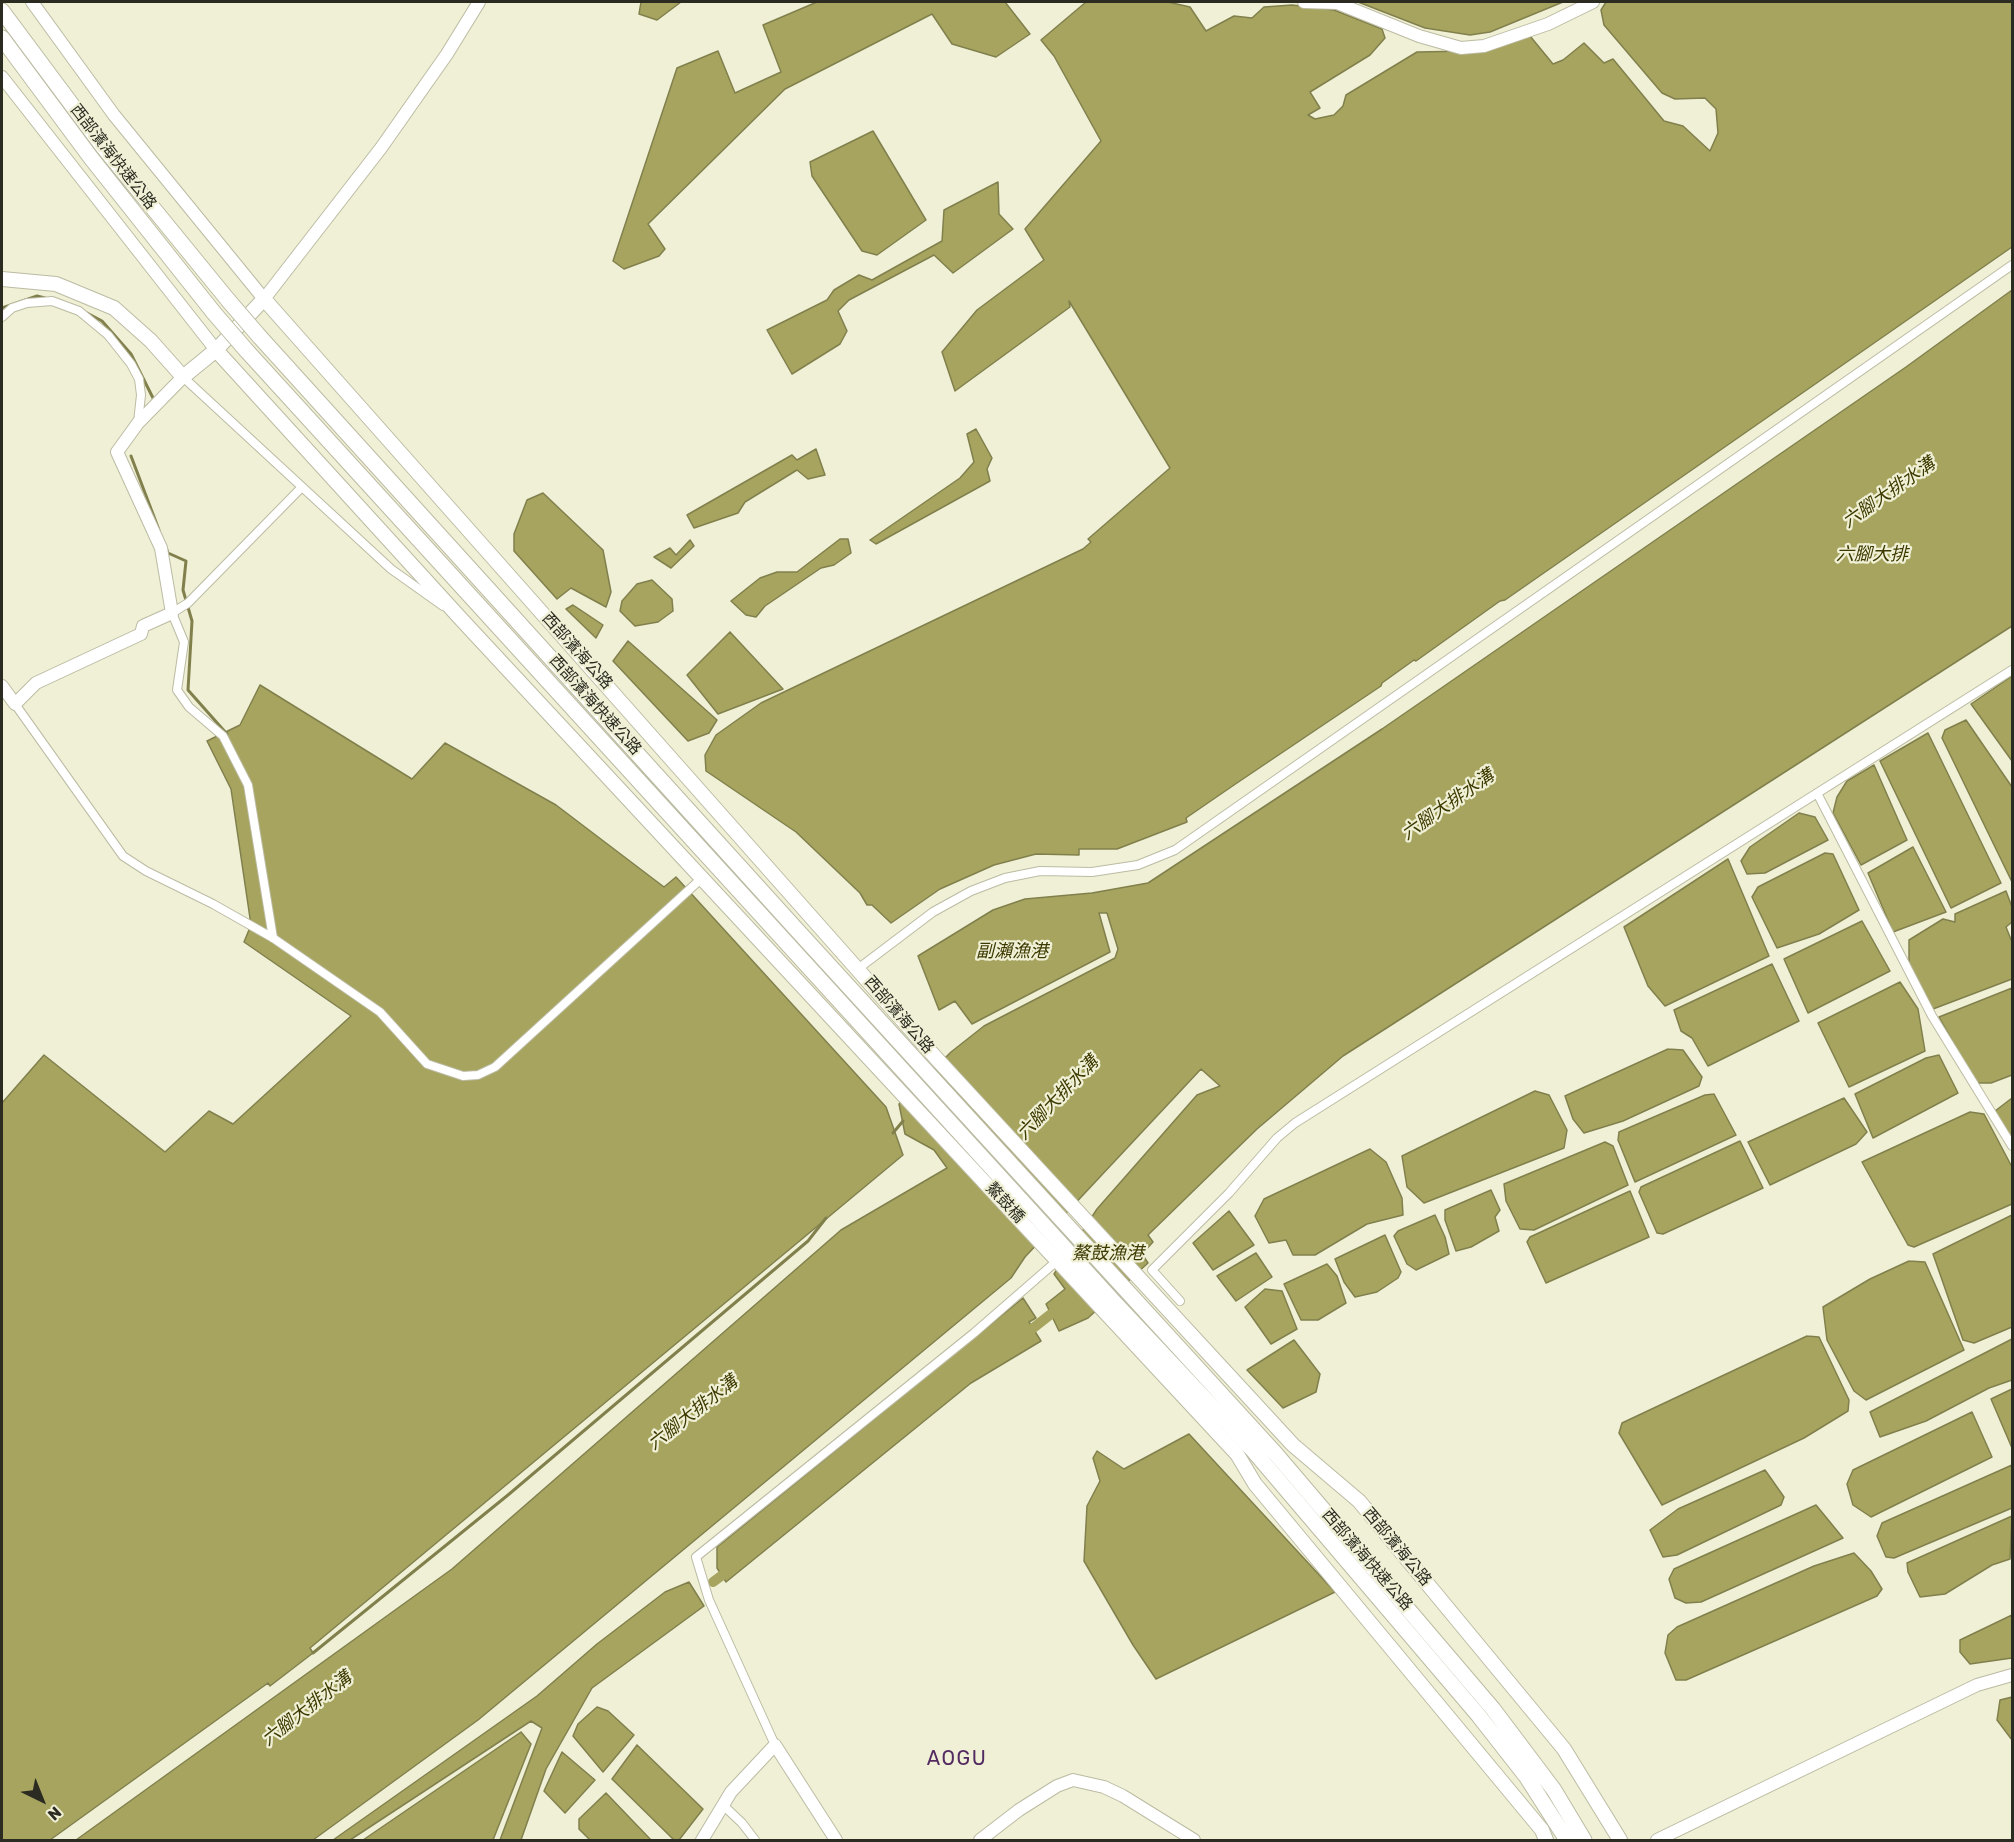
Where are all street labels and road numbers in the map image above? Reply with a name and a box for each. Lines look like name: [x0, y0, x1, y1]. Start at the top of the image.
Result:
street label: 西部濱海快速公路: [66, 101, 160, 213]
street label: 西部濱海公路: [538, 609, 616, 693]
street label: 西部濱海快速公路: [545, 651, 645, 759]
street label: 西部濱海公路: [860, 972, 938, 1058]
street label: 鰲鼓橋: [982, 1179, 1028, 1227]
street label: 西部濱海公路: [1359, 1504, 1435, 1590]
street label: 西部濱海快速公路: [1318, 1505, 1416, 1615]

